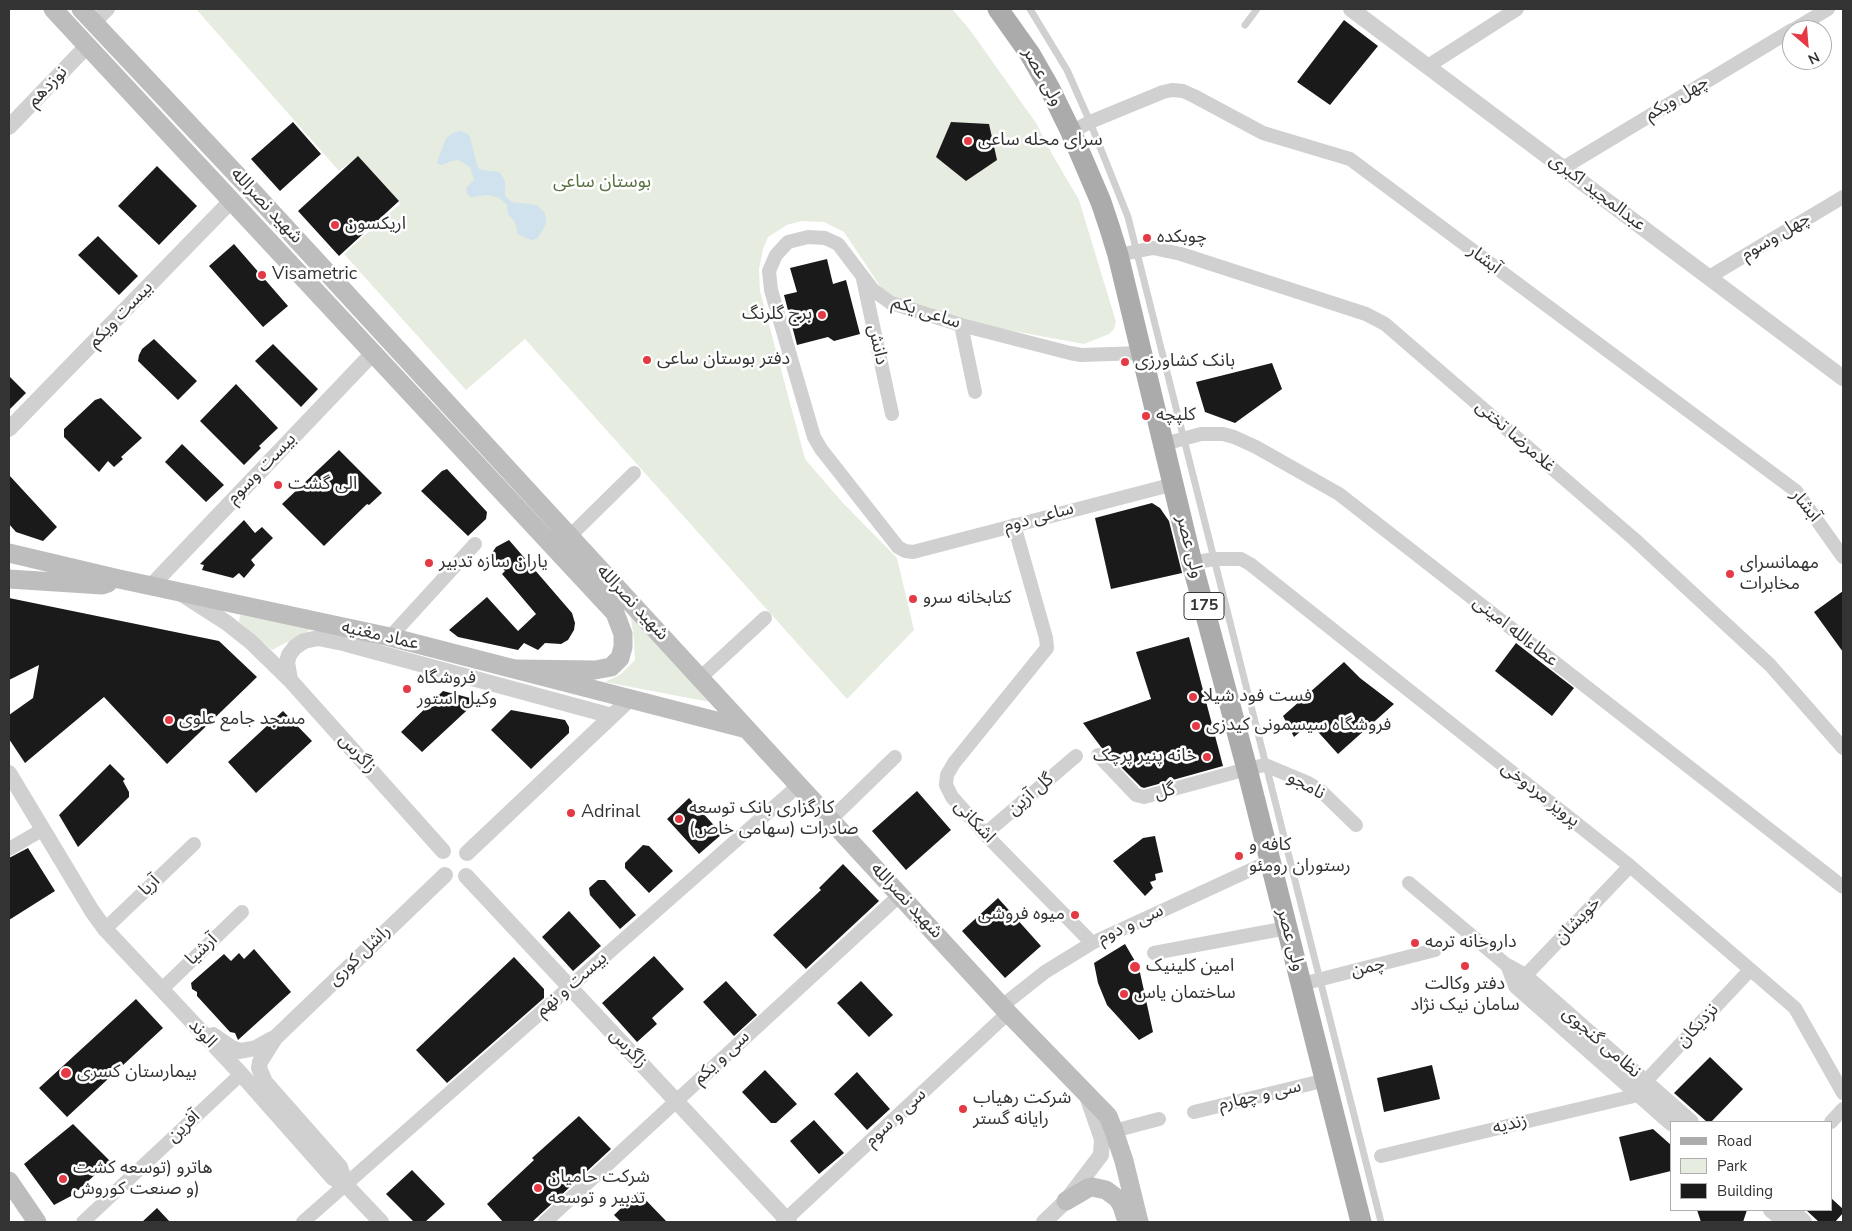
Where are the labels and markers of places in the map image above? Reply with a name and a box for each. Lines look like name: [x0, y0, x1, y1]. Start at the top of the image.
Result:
place label: سرای محله ساعی: [978, 130, 1103, 152]
marker: سرای محله ساعی: [962, 135, 974, 147]
place label: اریکسون: [345, 214, 406, 236]
marker: اریکسون: [329, 219, 341, 231]
place label: چوبکده: [1157, 227, 1207, 249]
marker: چوبکده: [1141, 232, 1153, 244]
place label: Visametric: [272, 264, 357, 286]
marker: Visametric: [256, 269, 268, 281]
place label: برج گلرنگ: [742, 304, 812, 326]
marker: برج گلرنگ: [816, 309, 828, 321]
place label: دفتر بوستان ساعی: [657, 349, 790, 371]
place label: بانک کشاورزی: [1135, 351, 1235, 373]
marker: دفتر بوستان ساعی: [641, 354, 653, 366]
marker: بانک کشاورزی: [1119, 356, 1131, 368]
place label: کلپچه: [1156, 405, 1196, 427]
marker: کلپچه: [1140, 410, 1152, 422]
place label: الی گشت: [288, 474, 357, 496]
marker: الی گشت: [272, 479, 284, 491]
place label: یاران سازه تدبیر: [439, 552, 548, 574]
place label: مهمانسرای مخابرات: [1740, 553, 1819, 596]
marker: یاران سازه تدبیر: [423, 557, 435, 569]
marker: مهمانسرای مخابرات: [1724, 568, 1736, 580]
place label: کتابخانه سرو: [923, 588, 1011, 610]
marker: کتابخانه سرو: [907, 593, 919, 605]
place label: فروشگاه وکیل استور: [417, 668, 497, 711]
marker: فروشگاه وکیل استور: [401, 683, 413, 695]
place label: فست فود شیلا: [1203, 686, 1312, 708]
marker: فست فود شیلا: [1187, 691, 1199, 703]
place label: مسجد جامع علوی: [179, 709, 306, 731]
marker: مسجد جامع علوی: [163, 714, 175, 726]
place label: فروشگاه سیسمونی کیدزی: [1206, 715, 1391, 737]
marker: فروشگاه سیسمونی کیدزی: [1190, 720, 1202, 732]
place label: خانه پنیر پرچک: [1093, 746, 1197, 768]
marker: خانه پنیر پرچک: [1201, 751, 1213, 763]
place label: کارگزاری بانک توسعه صادرات (سهامی خاص): [689, 798, 859, 841]
place label: Adrinal: [581, 802, 640, 824]
marker: Adrinal: [565, 807, 577, 819]
marker: کارگزاری بانک توسعه صادرات (سهامی خاص): [673, 813, 685, 825]
place label: کافه و رستوران رومئو: [1249, 835, 1351, 878]
marker: کافه و رستوران رومئو: [1233, 850, 1245, 862]
place label: میوه فروشی: [978, 904, 1065, 926]
marker: میوه فروشی: [1069, 909, 1081, 921]
place label: داروخانه ترمه: [1425, 932, 1517, 954]
marker: داروخانه ترمه: [1409, 937, 1421, 949]
place label: امین کلینیک: [1146, 956, 1234, 978]
marker: امین کلینیک: [1128, 960, 1142, 974]
marker: دفتر وکالت سامان نیک نژاد: [1459, 960, 1471, 972]
place label: دفتر وکالت سامان نیک نژاد: [1410, 974, 1520, 1016]
place label: ساختمان یاس: [1134, 983, 1236, 1005]
marker: ساختمان یاس: [1118, 988, 1130, 1000]
place label: بیمارستان کسری: [77, 1062, 197, 1084]
marker: بیمارستان کسری: [59, 1066, 73, 1080]
place label: شرکت رهیاب رایانه گستر: [973, 1088, 1071, 1130]
marker: شرکت رهیاب رایانه گستر: [957, 1103, 969, 1115]
place label: هاترو (توسعه کشت و صنعت کوروش): [73, 1158, 213, 1200]
place label: شرکت حامیان تدبیر و توسعه: [548, 1167, 650, 1210]
marker: هاترو (توسعه کشت و صنعت کوروش): [57, 1173, 69, 1185]
marker: شرکت حامیان تدبیر و توسعه: [532, 1182, 544, 1194]

